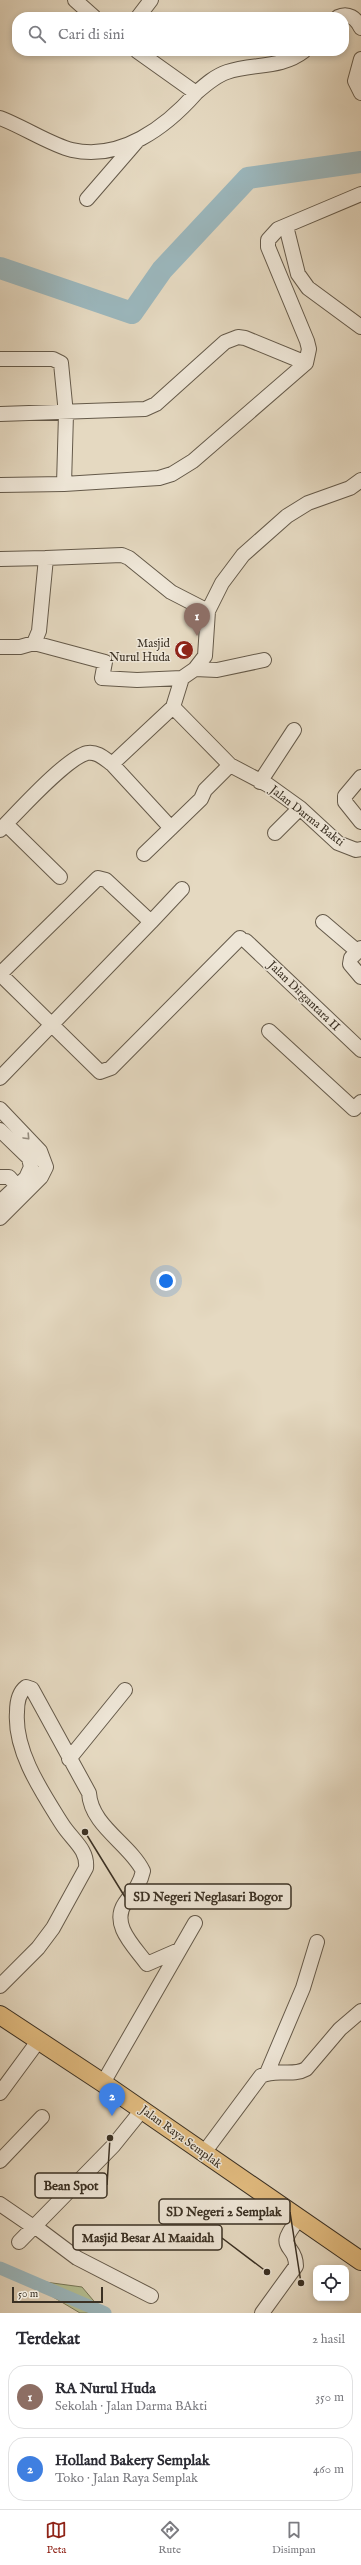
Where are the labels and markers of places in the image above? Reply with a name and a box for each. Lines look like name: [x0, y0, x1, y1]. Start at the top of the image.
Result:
pin: 1: [184, 603, 210, 636]
place label: Masjid Nurul Huda: [109, 636, 171, 665]
mosque icon: Masjid Nurul Huda: [173, 639, 195, 661]
callout: SD Negeri Neglasari Bogor: [125, 1884, 291, 1909]
pin: 2: [99, 2083, 125, 2116]
callout: Bean Spot: [35, 2173, 107, 2198]
callout: SD Negeri 2 Semplak: [159, 2199, 290, 2224]
callout: Masjid Besar Al Maaidah: [73, 2225, 222, 2250]

